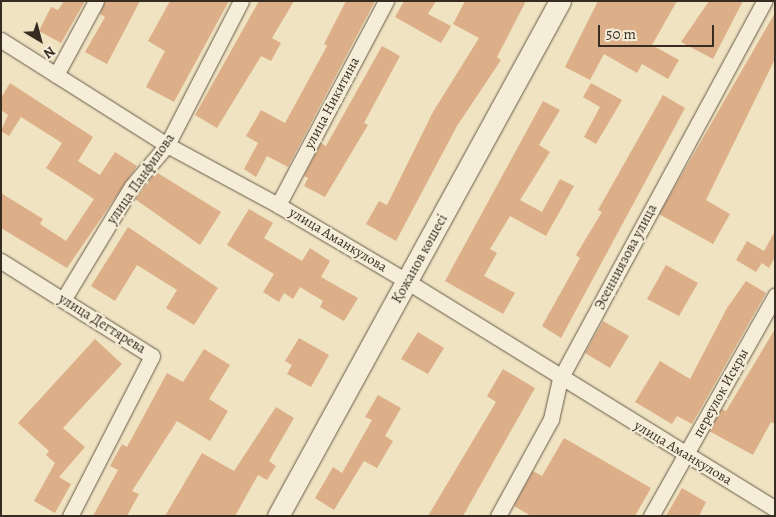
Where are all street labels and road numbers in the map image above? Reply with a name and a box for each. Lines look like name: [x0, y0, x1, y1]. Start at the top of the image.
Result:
street label: улица Никитина: [301, 54, 363, 152]
street label: улица Панфилова: [104, 131, 178, 227]
street label: Эсенниязова улица: [591, 201, 661, 313]
street label: улица Аманкулова: [286, 204, 390, 276]
street label: Қожанов көшесі: [389, 212, 451, 306]
street label: улица Дегтярева: [55, 291, 149, 357]
street label: переулок Искры: [690, 346, 752, 440]
street label: улица Аманкулова: [631, 417, 735, 489]

